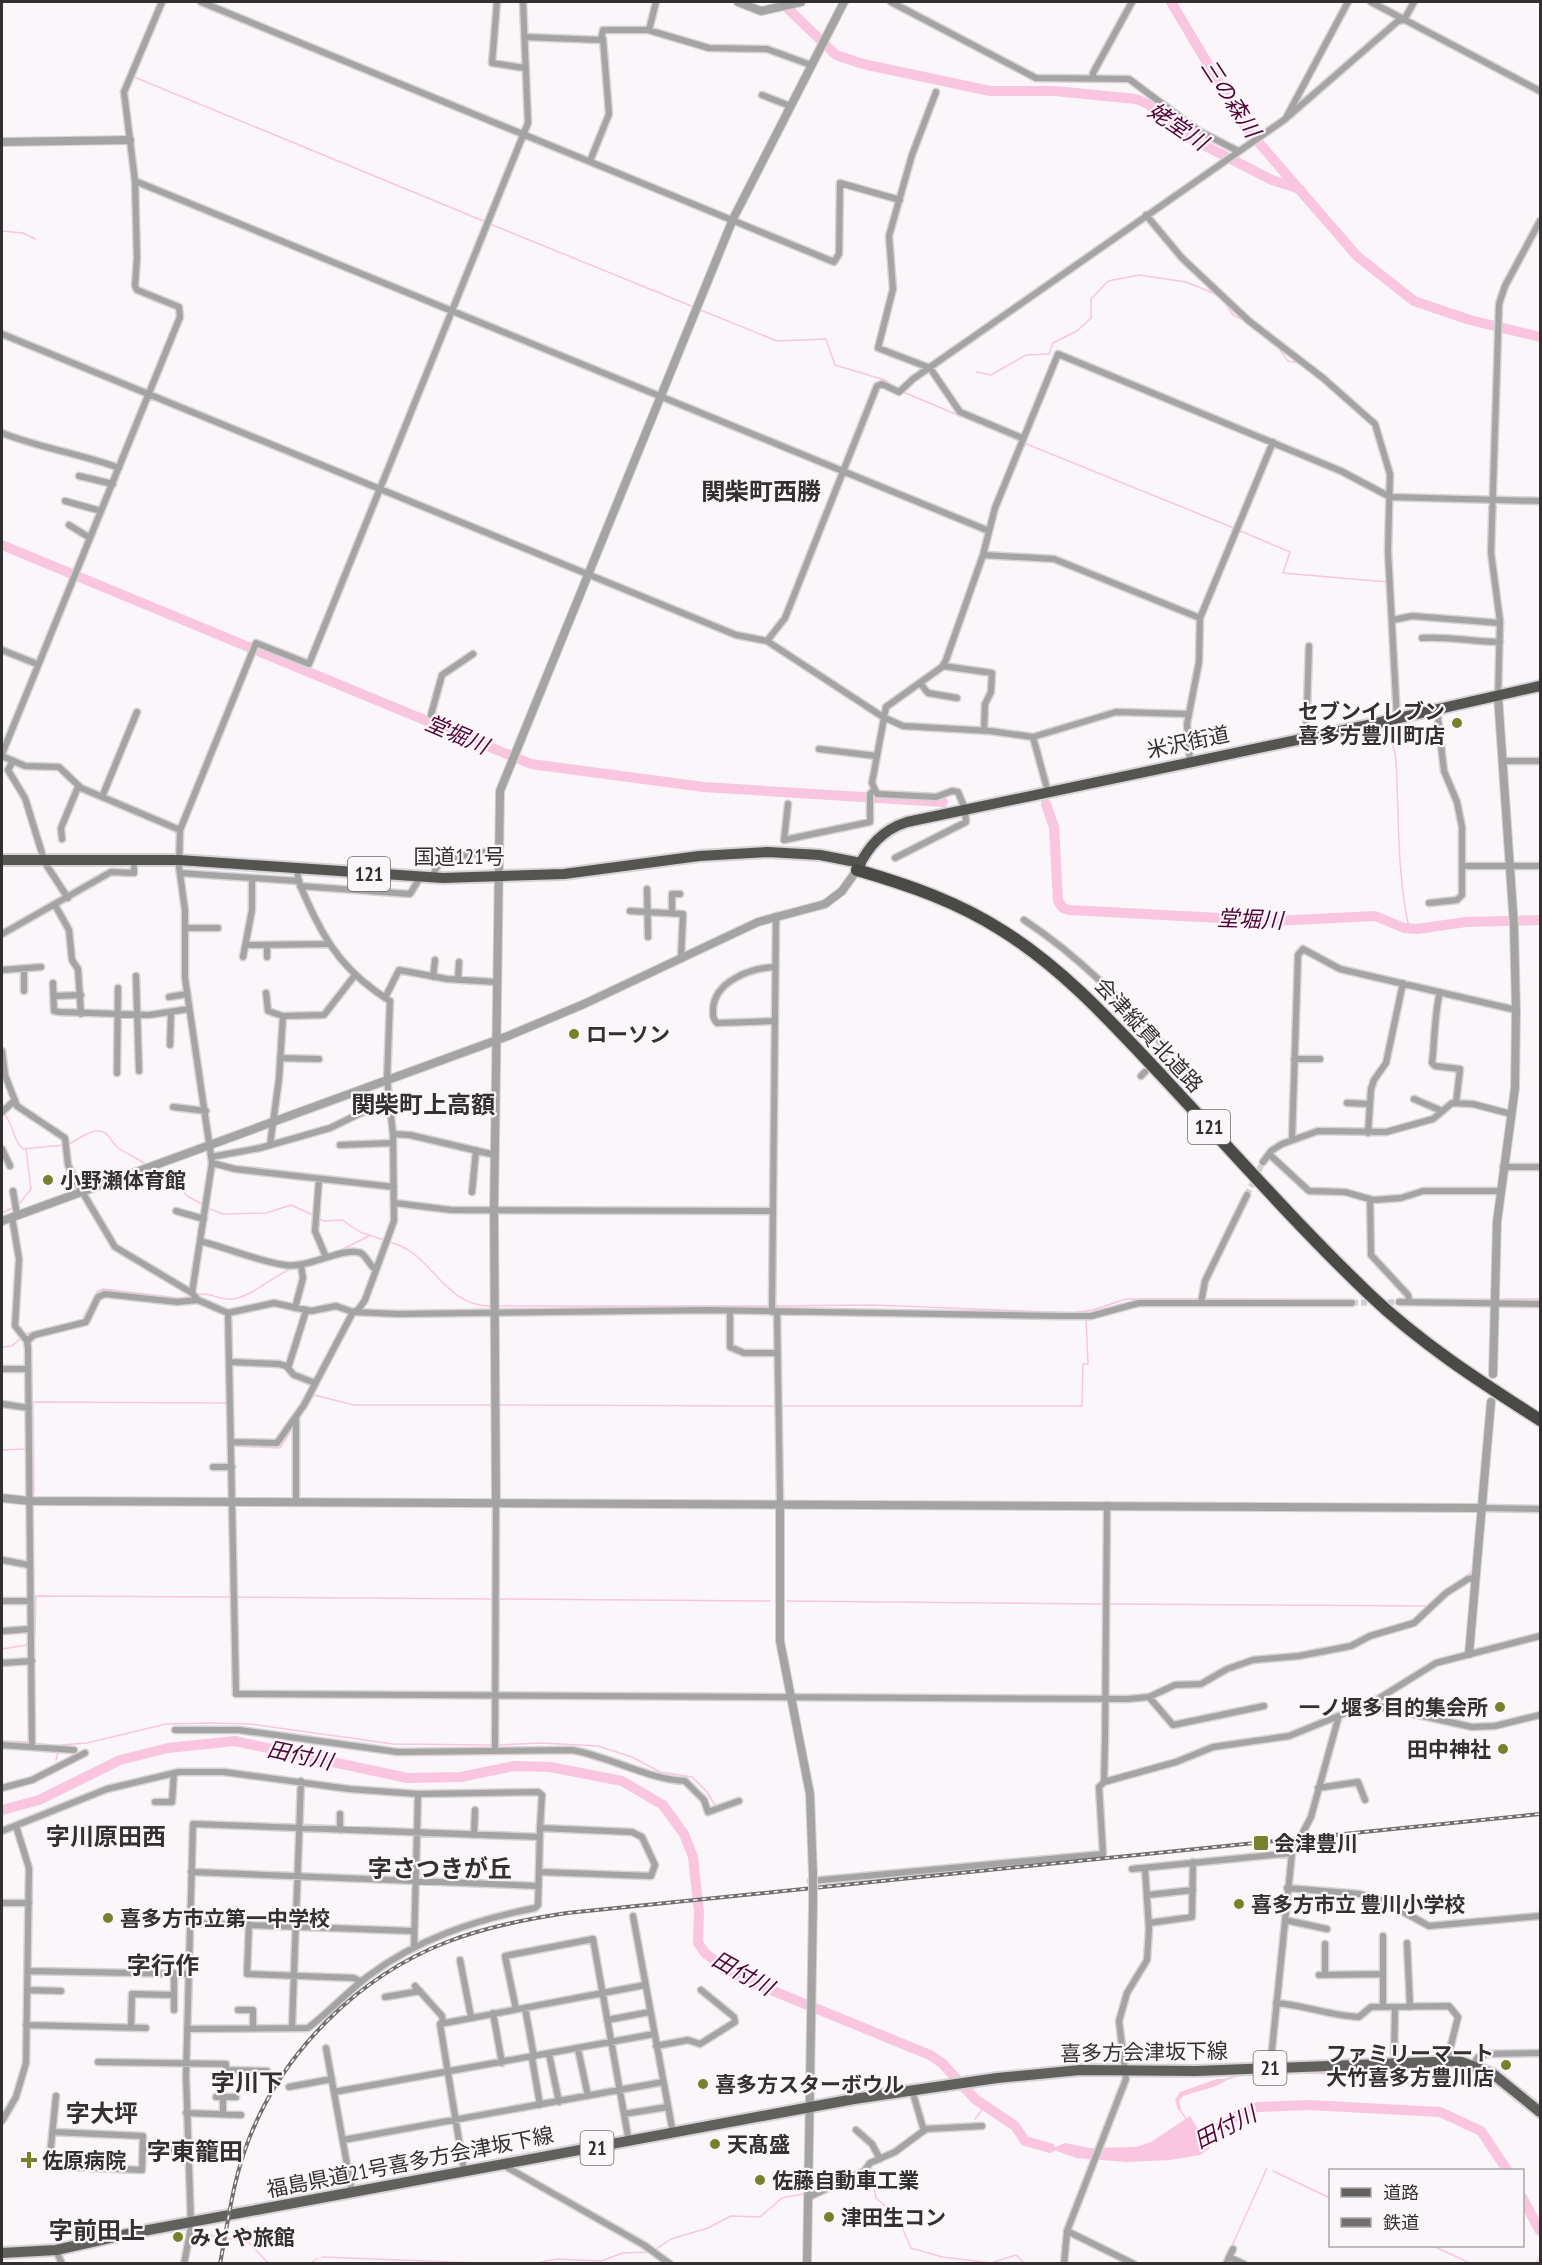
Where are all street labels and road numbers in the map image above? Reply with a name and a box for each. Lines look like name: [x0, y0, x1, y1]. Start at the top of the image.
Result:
street label: 米沢街道: [1144, 720, 1232, 764]
street label: 国道121号: [413, 843, 505, 870]
road number: 121: [348, 857, 390, 891]
street label: 会津縦貫北道路: [1089, 972, 1209, 1098]
road number: 121: [1188, 1110, 1230, 1144]
street label: 喜多方会津坂下線: [1060, 2037, 1228, 2067]
road number: 21: [1254, 2051, 1286, 2085]
street label: 福島県道21号喜多方会津坂下線: [264, 2121, 556, 2203]
road number: 21: [580, 2131, 614, 2165]

